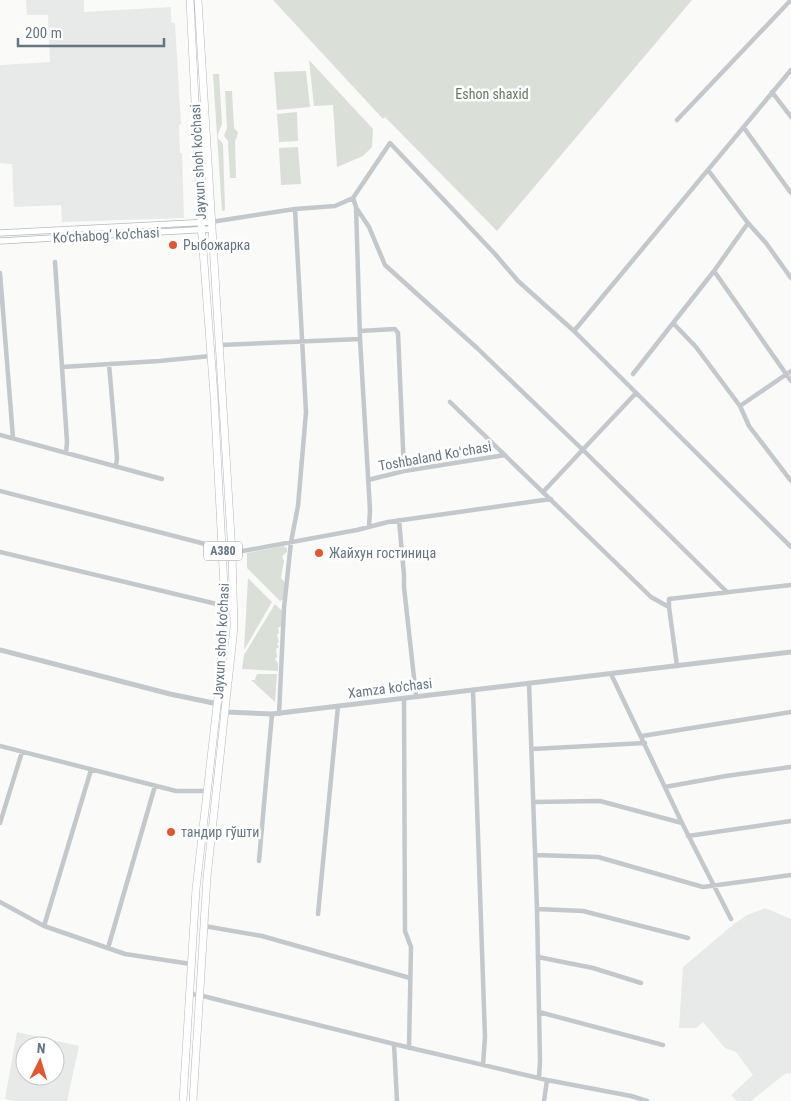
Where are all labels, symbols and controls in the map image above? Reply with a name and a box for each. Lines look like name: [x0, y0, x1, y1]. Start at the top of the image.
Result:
scale bar: [18, 15, 164, 47]
text: 200 m: [25, 24, 62, 42]
park label: Eshon shaxid: [455, 86, 529, 102]
street label: Jayxun shoh ko'chasi: [187, 104, 209, 220]
street label: Ko‘chabog‘ ko‘chasi: [52, 224, 160, 246]
place label: Рыбожарка: [183, 237, 250, 253]
marker: Рыбожарка: [167, 239, 179, 251]
street label: Toshbaland Koʻchasi: [377, 438, 493, 474]
road number: A380: [204, 542, 242, 560]
place label: Жайхун гостиница: [329, 545, 436, 561]
marker: Жайхун гостиница: [313, 547, 325, 559]
street label: Jayxun shoh ko'chasi: [210, 583, 232, 699]
street label: Xamza ko'chasi: [347, 675, 433, 701]
place label: тандир гўшти: [181, 824, 259, 840]
marker: тандир гўшти: [165, 826, 177, 838]
north arrow: [15, 1036, 65, 1086]
text: N: [36, 1040, 46, 1056]

